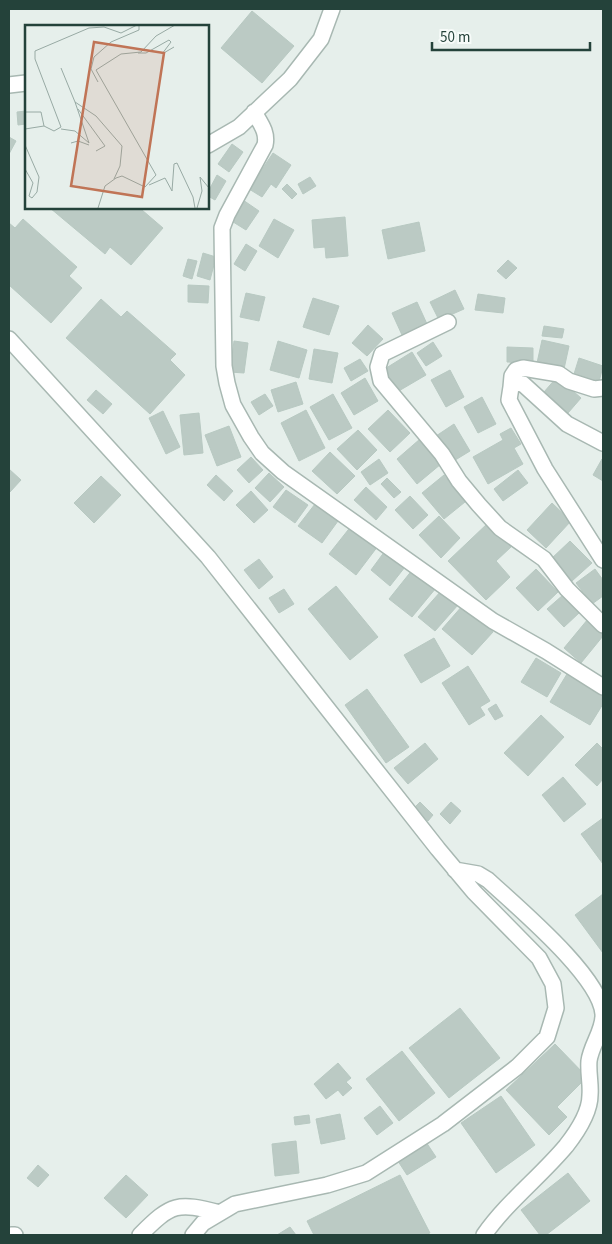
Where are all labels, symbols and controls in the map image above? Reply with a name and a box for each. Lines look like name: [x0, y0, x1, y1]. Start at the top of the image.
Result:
scale bar: [432, 20, 590, 52]
inset map: [25, 25, 209, 209]
text: 50 m: [440, 27, 470, 48]

